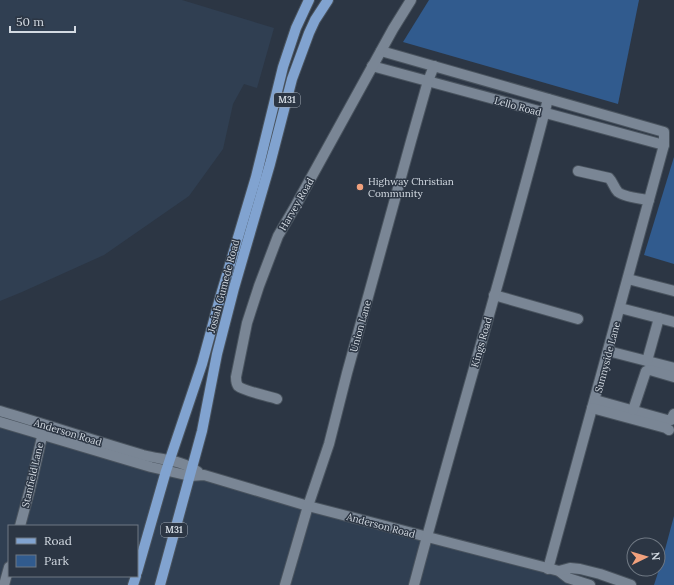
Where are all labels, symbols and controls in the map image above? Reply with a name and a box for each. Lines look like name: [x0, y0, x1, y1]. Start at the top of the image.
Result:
scale bar: [10, 8, 75, 34]
text: 50 m: [16, 14, 44, 29]
road number: M31: [274, 93, 300, 107]
street label: Lello Road: [493, 94, 543, 119]
place label: Highway Christian Community: [368, 175, 454, 200]
street label: Harvey Road: [276, 176, 317, 233]
marker: Highway Christian Community: [355, 182, 365, 192]
street label: Josiah Gumede Road: [205, 238, 242, 335]
street label: Union Lane: [347, 298, 374, 354]
street label: Kings Road: [468, 315, 495, 369]
street label: Sunnyside Lane: [592, 320, 623, 394]
street label: Anderson Road: [31, 416, 103, 449]
street label: Stanfield Lane: [19, 441, 46, 509]
street label: Anderson Road: [344, 510, 417, 541]
road number: M31: [161, 523, 187, 537]
legend: [8, 525, 138, 577]
text: Road: [44, 533, 72, 548]
north arrow: [626, 537, 666, 577]
text: N: [649, 551, 663, 561]
text: Park: [44, 553, 70, 568]

